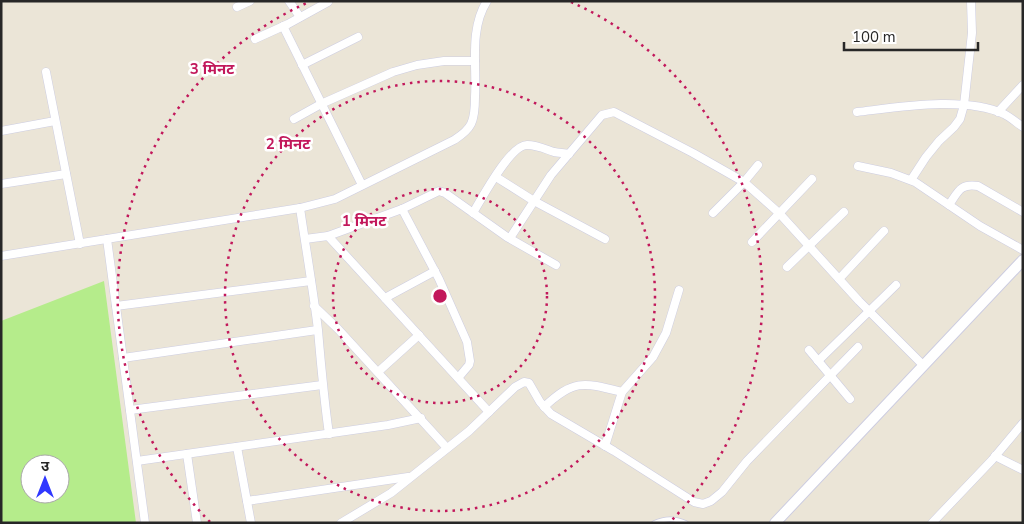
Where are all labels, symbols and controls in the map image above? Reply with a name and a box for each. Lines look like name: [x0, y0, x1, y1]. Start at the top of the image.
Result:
scale bar: [844, 20, 978, 52]
text: 100 m: [852, 27, 896, 47]
text: 3 मिनट: [190, 59, 235, 79]
text: 2 मिनट: [266, 134, 311, 154]
text: 1 मिनट: [342, 211, 387, 231]
centre of rings: [431, 287, 449, 305]
north arrow: [20, 454, 70, 504]
text: उ: [41, 457, 50, 476]

